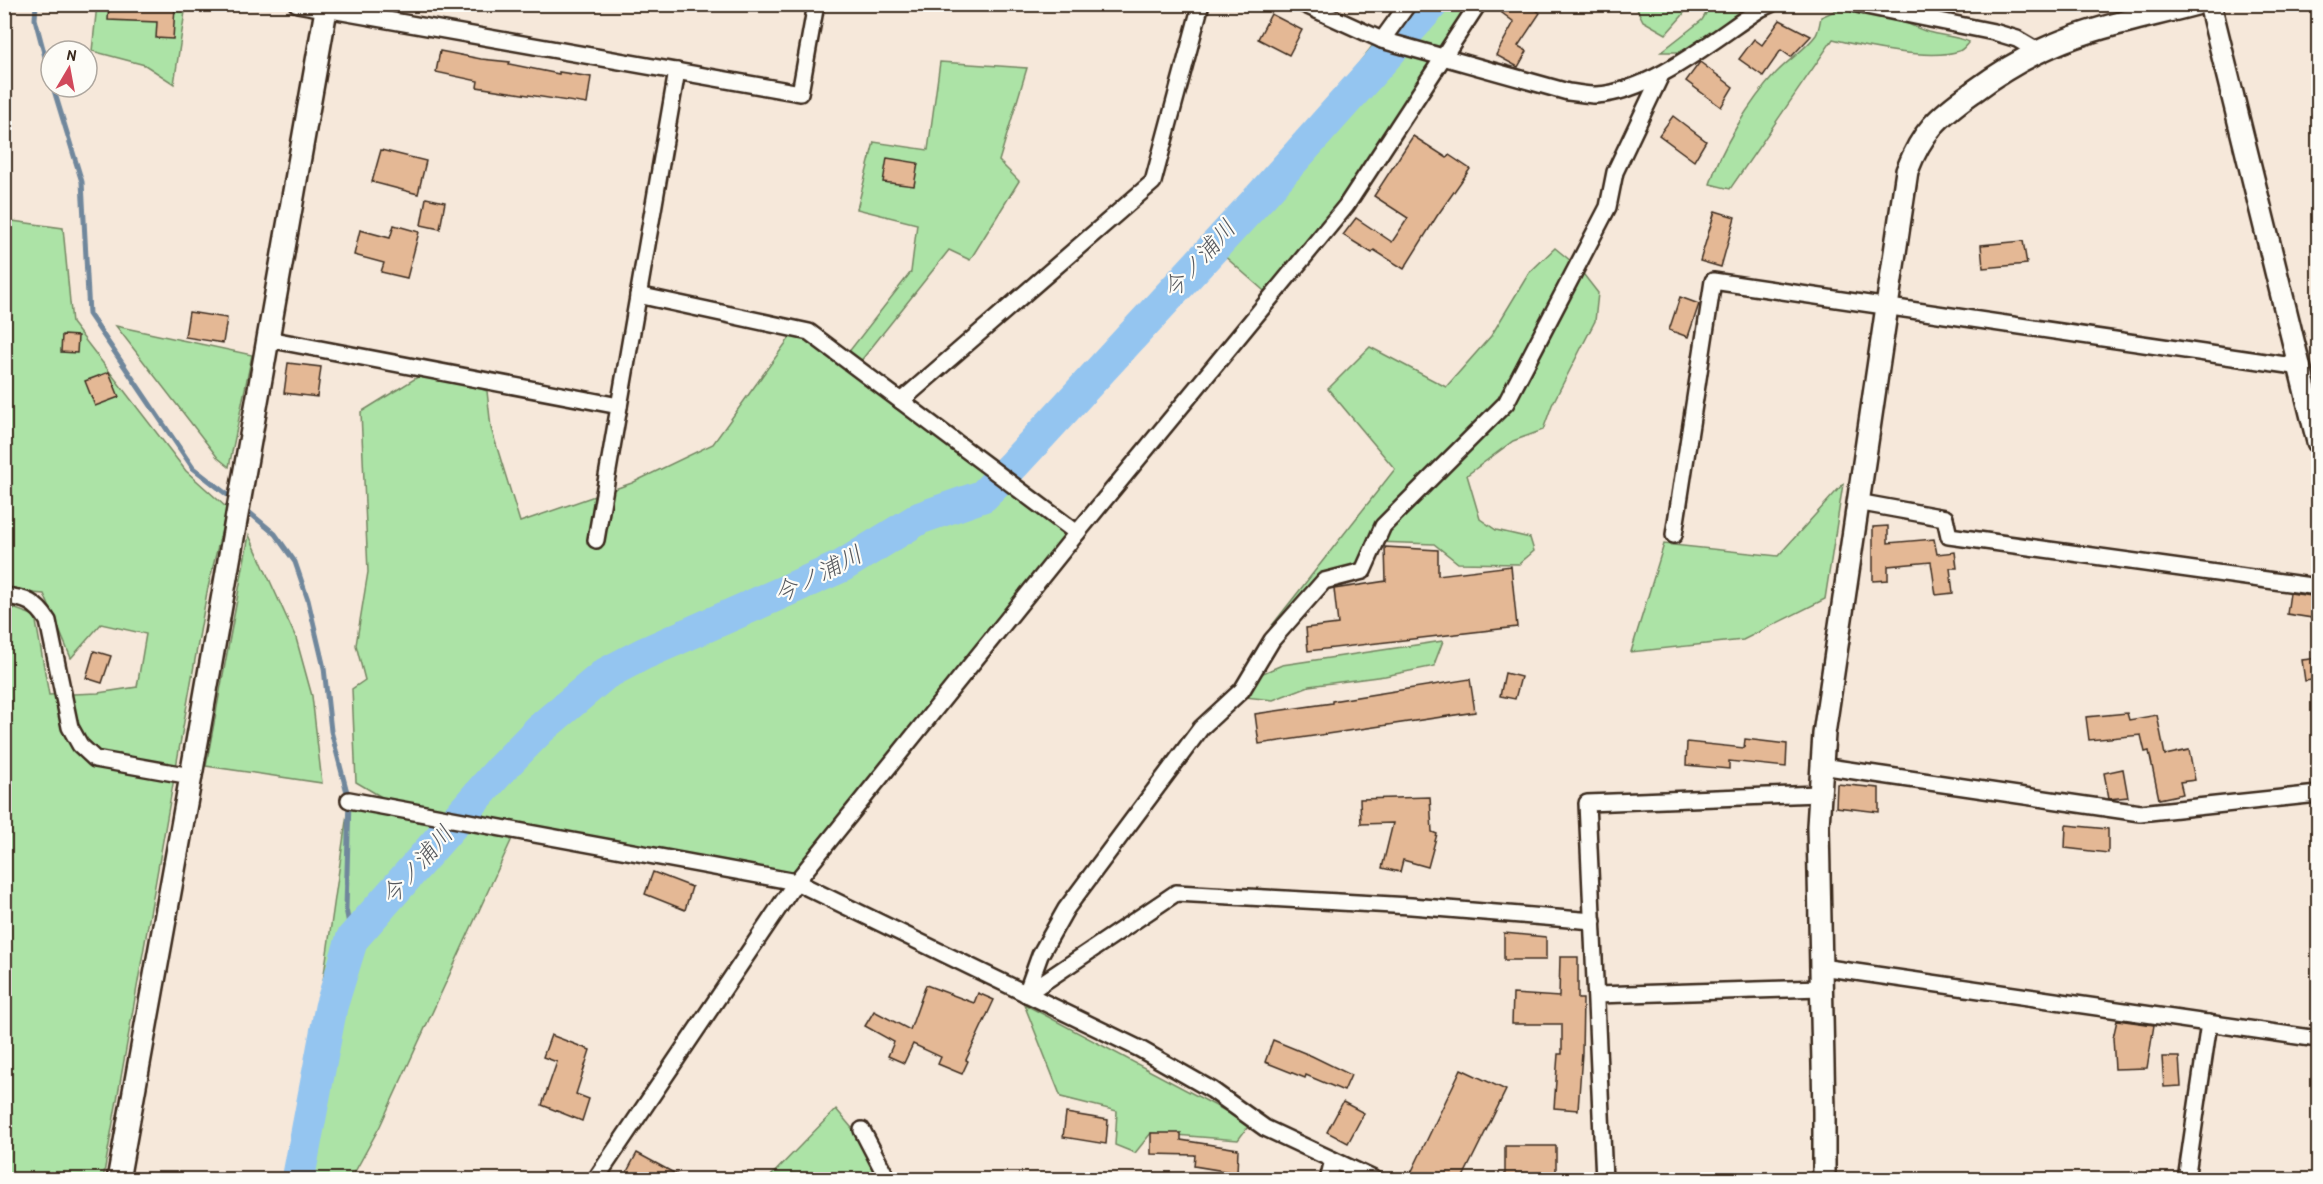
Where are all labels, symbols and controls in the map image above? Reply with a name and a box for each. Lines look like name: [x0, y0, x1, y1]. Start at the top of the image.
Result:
north arrow: [39, 39, 99, 99]
text: N: [66, 43, 78, 66]
water label: 今ノ浦川: [1154, 212, 1242, 305]
water label: 今ノ浦川: [768, 537, 868, 609]
water label: 今ノ浦川: [373, 818, 460, 911]

